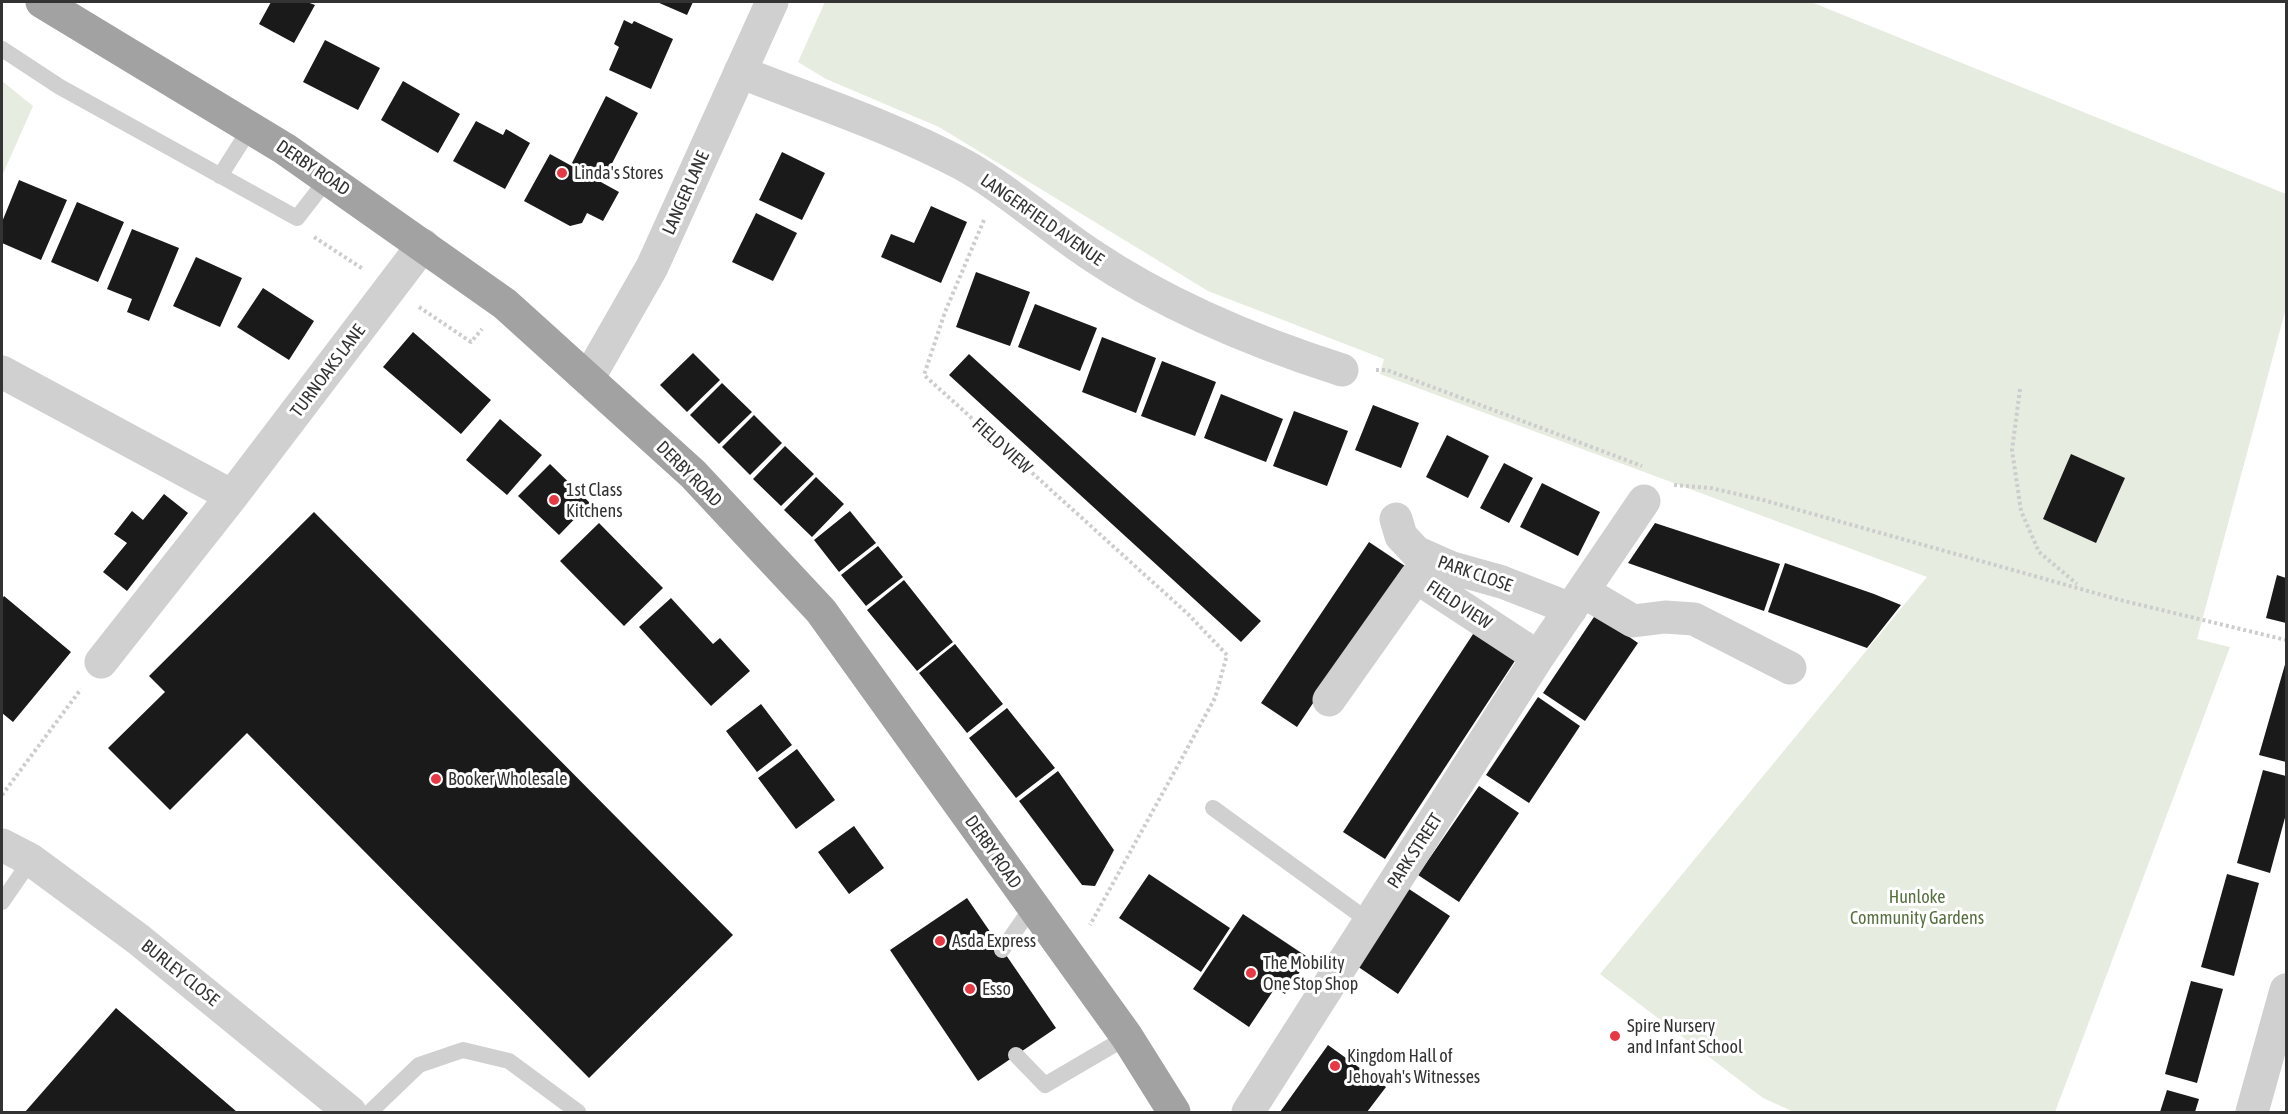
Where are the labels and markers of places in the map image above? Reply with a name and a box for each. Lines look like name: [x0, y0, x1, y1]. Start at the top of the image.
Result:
place label: Linda's Stores: [574, 162, 663, 184]
marker: Linda's Stores: [555, 166, 569, 180]
place label: 1st Class Kitchens: [566, 479, 623, 522]
marker: 1st Class Kitchens: [547, 493, 561, 507]
place label: Booker Wholesale: [448, 768, 567, 790]
marker: Booker Wholesale: [429, 772, 443, 786]
place label: Asda Express: [952, 930, 1036, 952]
marker: Asda Express: [933, 934, 947, 948]
place label: The Mobility One Stop Shop: [1263, 952, 1358, 994]
marker: The Mobility One Stop Shop: [1244, 966, 1258, 980]
place label: Esso: [982, 978, 1011, 1000]
marker: Esso: [963, 982, 977, 996]
place label: Spire Nursery and Infant School: [1627, 1015, 1743, 1058]
marker: Spire Nursery and Infant School: [1608, 1029, 1622, 1043]
place label: Kingdom Hall of Jehovah's Witnesses: [1347, 1045, 1480, 1088]
marker: Kingdom Hall of Jehovah's Witnesses: [1328, 1059, 1342, 1073]

